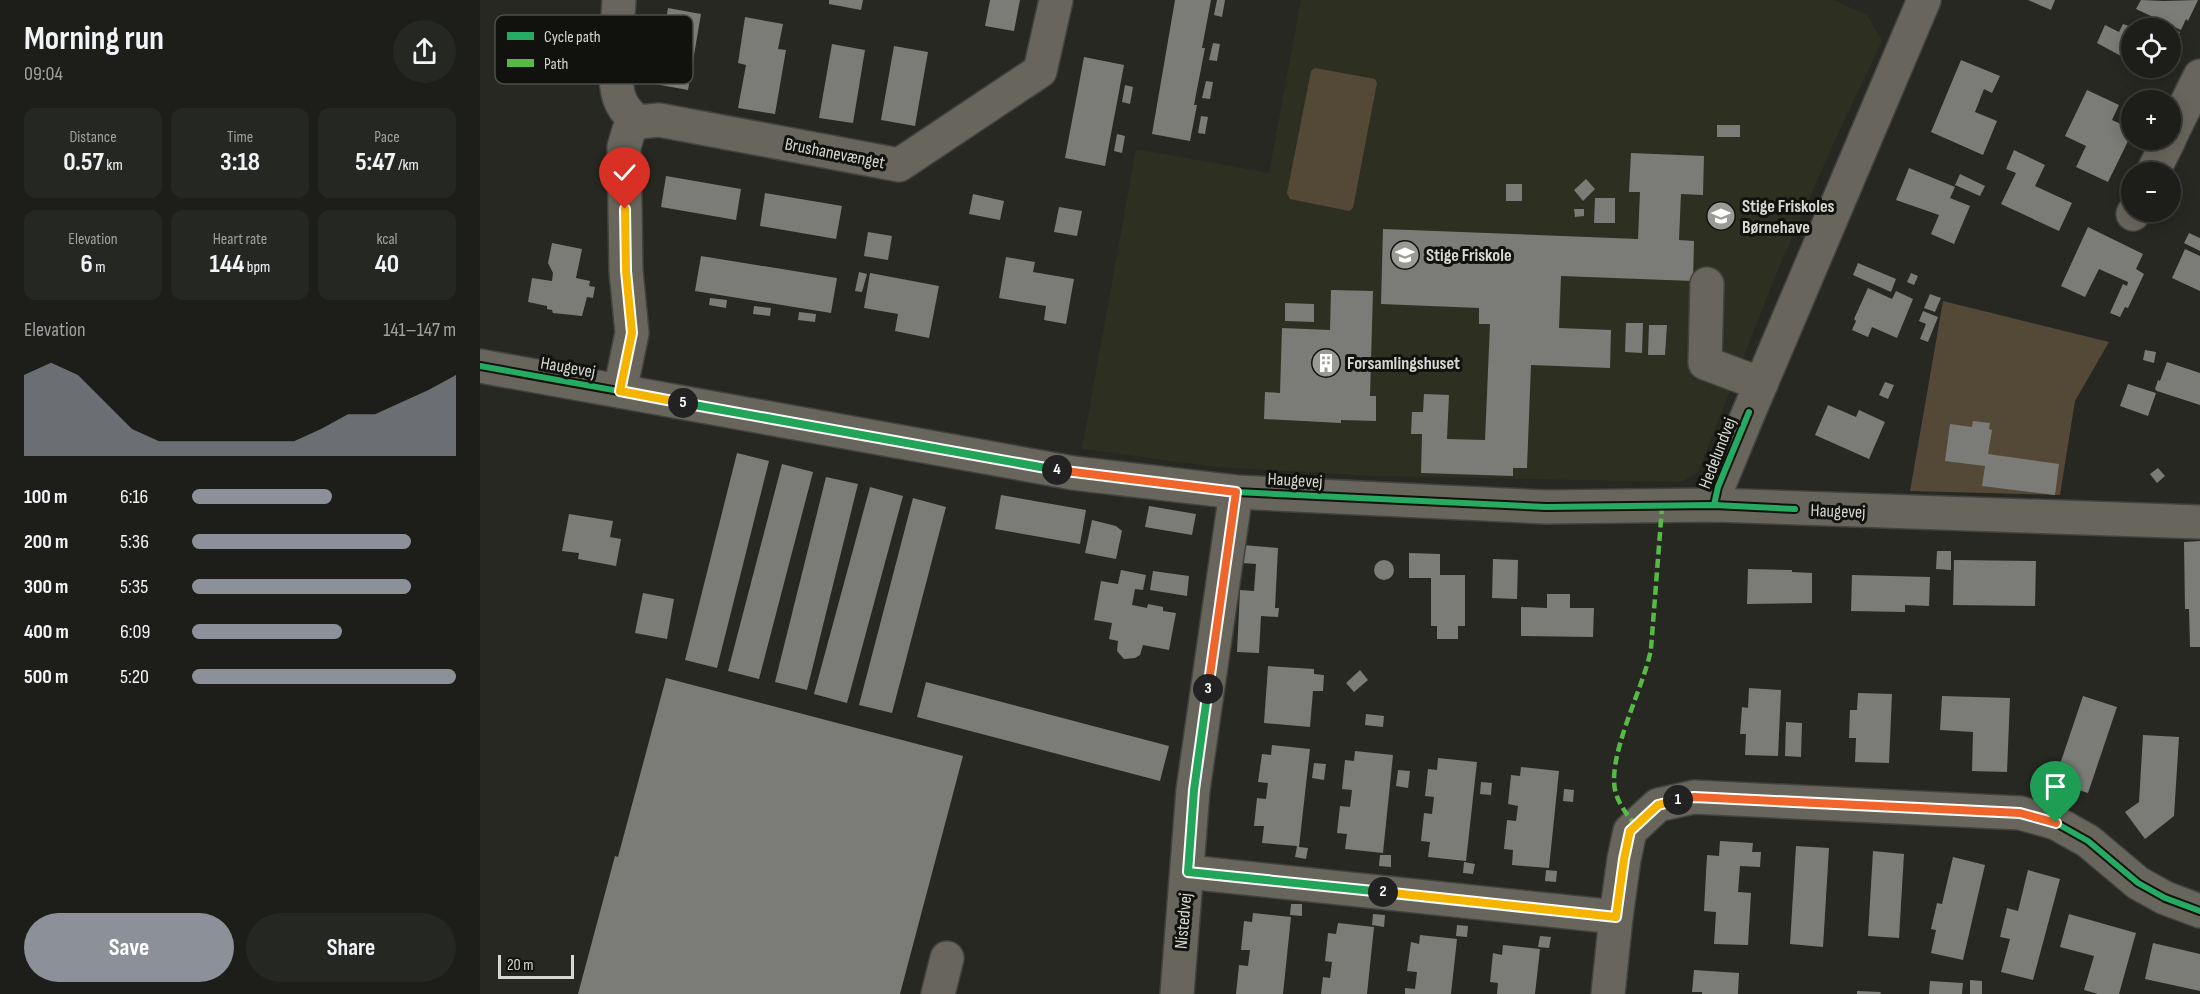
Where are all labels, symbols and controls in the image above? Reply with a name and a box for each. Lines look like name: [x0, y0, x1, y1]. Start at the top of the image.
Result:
legend: [495, 15, 693, 84]
map controls: [2121, 18, 2181, 222]
button: locate: [2121, 18, 2181, 78]
text: Morning run: [24, 19, 164, 59]
button: share: [393, 20, 456, 83]
text: Cycle path: [544, 28, 601, 47]
text: Path: [544, 55, 568, 74]
text: 09:04: [24, 62, 63, 86]
button: +: [2121, 90, 2181, 150]
text: Distance: [69, 128, 117, 147]
text: Time: [227, 128, 253, 147]
text: Pace: [374, 128, 400, 147]
street label: Brushanevænget: [783, 133, 887, 174]
text: 0.57: [63, 147, 104, 178]
text: 3:18: [220, 147, 260, 178]
text: 5:47: [355, 147, 395, 178]
pin: [599, 147, 650, 209]
text: km: [104, 156, 123, 175]
text: /km: [395, 156, 419, 175]
icon: check: [608, 156, 641, 189]
button: −: [2121, 162, 2181, 222]
place label: Stige Friskoles Børnehave: [1742, 196, 1835, 238]
school or university icon: Stige Friskoles Børnehave: [1705, 200, 1737, 232]
text: Elevation: [68, 230, 118, 249]
text: Heart rate: [213, 230, 267, 249]
text: kcal: [376, 230, 398, 249]
school or university icon: Stige Friskole: [1389, 239, 1421, 271]
place label: Stige Friskole: [1426, 245, 1512, 266]
text: 6: [80, 249, 93, 280]
text: 144: [210, 249, 244, 280]
text: 40: [375, 249, 399, 280]
text: m: [93, 258, 106, 277]
text: bpm: [244, 258, 270, 277]
text: Elevation: [24, 318, 86, 342]
text: 141–147 m: [383, 318, 456, 342]
building icon: Forsamlingshuset: [1310, 347, 1342, 379]
street label: Haugevej: [539, 352, 597, 383]
place label: Forsamlingshuset: [1347, 353, 1460, 374]
pin: 5: [668, 388, 698, 418]
text: 5: [679, 393, 687, 412]
street label: Hedelundvej: [1694, 415, 1741, 492]
pin: 4: [1042, 455, 1072, 485]
text: 4: [1053, 460, 1061, 479]
street label: Haugevej: [1267, 469, 1323, 492]
text: 100 m: [24, 485, 67, 509]
text: 6:16: [120, 485, 148, 509]
street label: Haugevej: [1810, 500, 1866, 523]
text: 200 m: [24, 530, 68, 554]
text: 5:36: [120, 530, 149, 554]
text: 300 m: [24, 575, 68, 599]
text: 5:35: [120, 575, 148, 599]
text: 400 m: [24, 620, 69, 644]
text: 6:09: [120, 620, 150, 644]
text: 500 m: [24, 665, 68, 689]
text: 5:20: [120, 665, 149, 689]
pin: 3: [1193, 674, 1223, 704]
text: 3: [1204, 679, 1212, 698]
pin: [2030, 761, 2081, 823]
icon: arrive: [2039, 770, 2072, 803]
pin: 1: [1663, 785, 1693, 815]
text: 1: [1675, 790, 1681, 809]
pin: 2: [1368, 877, 1398, 907]
text: 2: [1379, 882, 1387, 901]
street label: Nistedvej: [1171, 892, 1196, 950]
button: Save: [24, 913, 234, 982]
button: Share: [246, 913, 456, 982]
scale bar: [498, 952, 574, 980]
text: 20 m: [507, 956, 534, 975]

